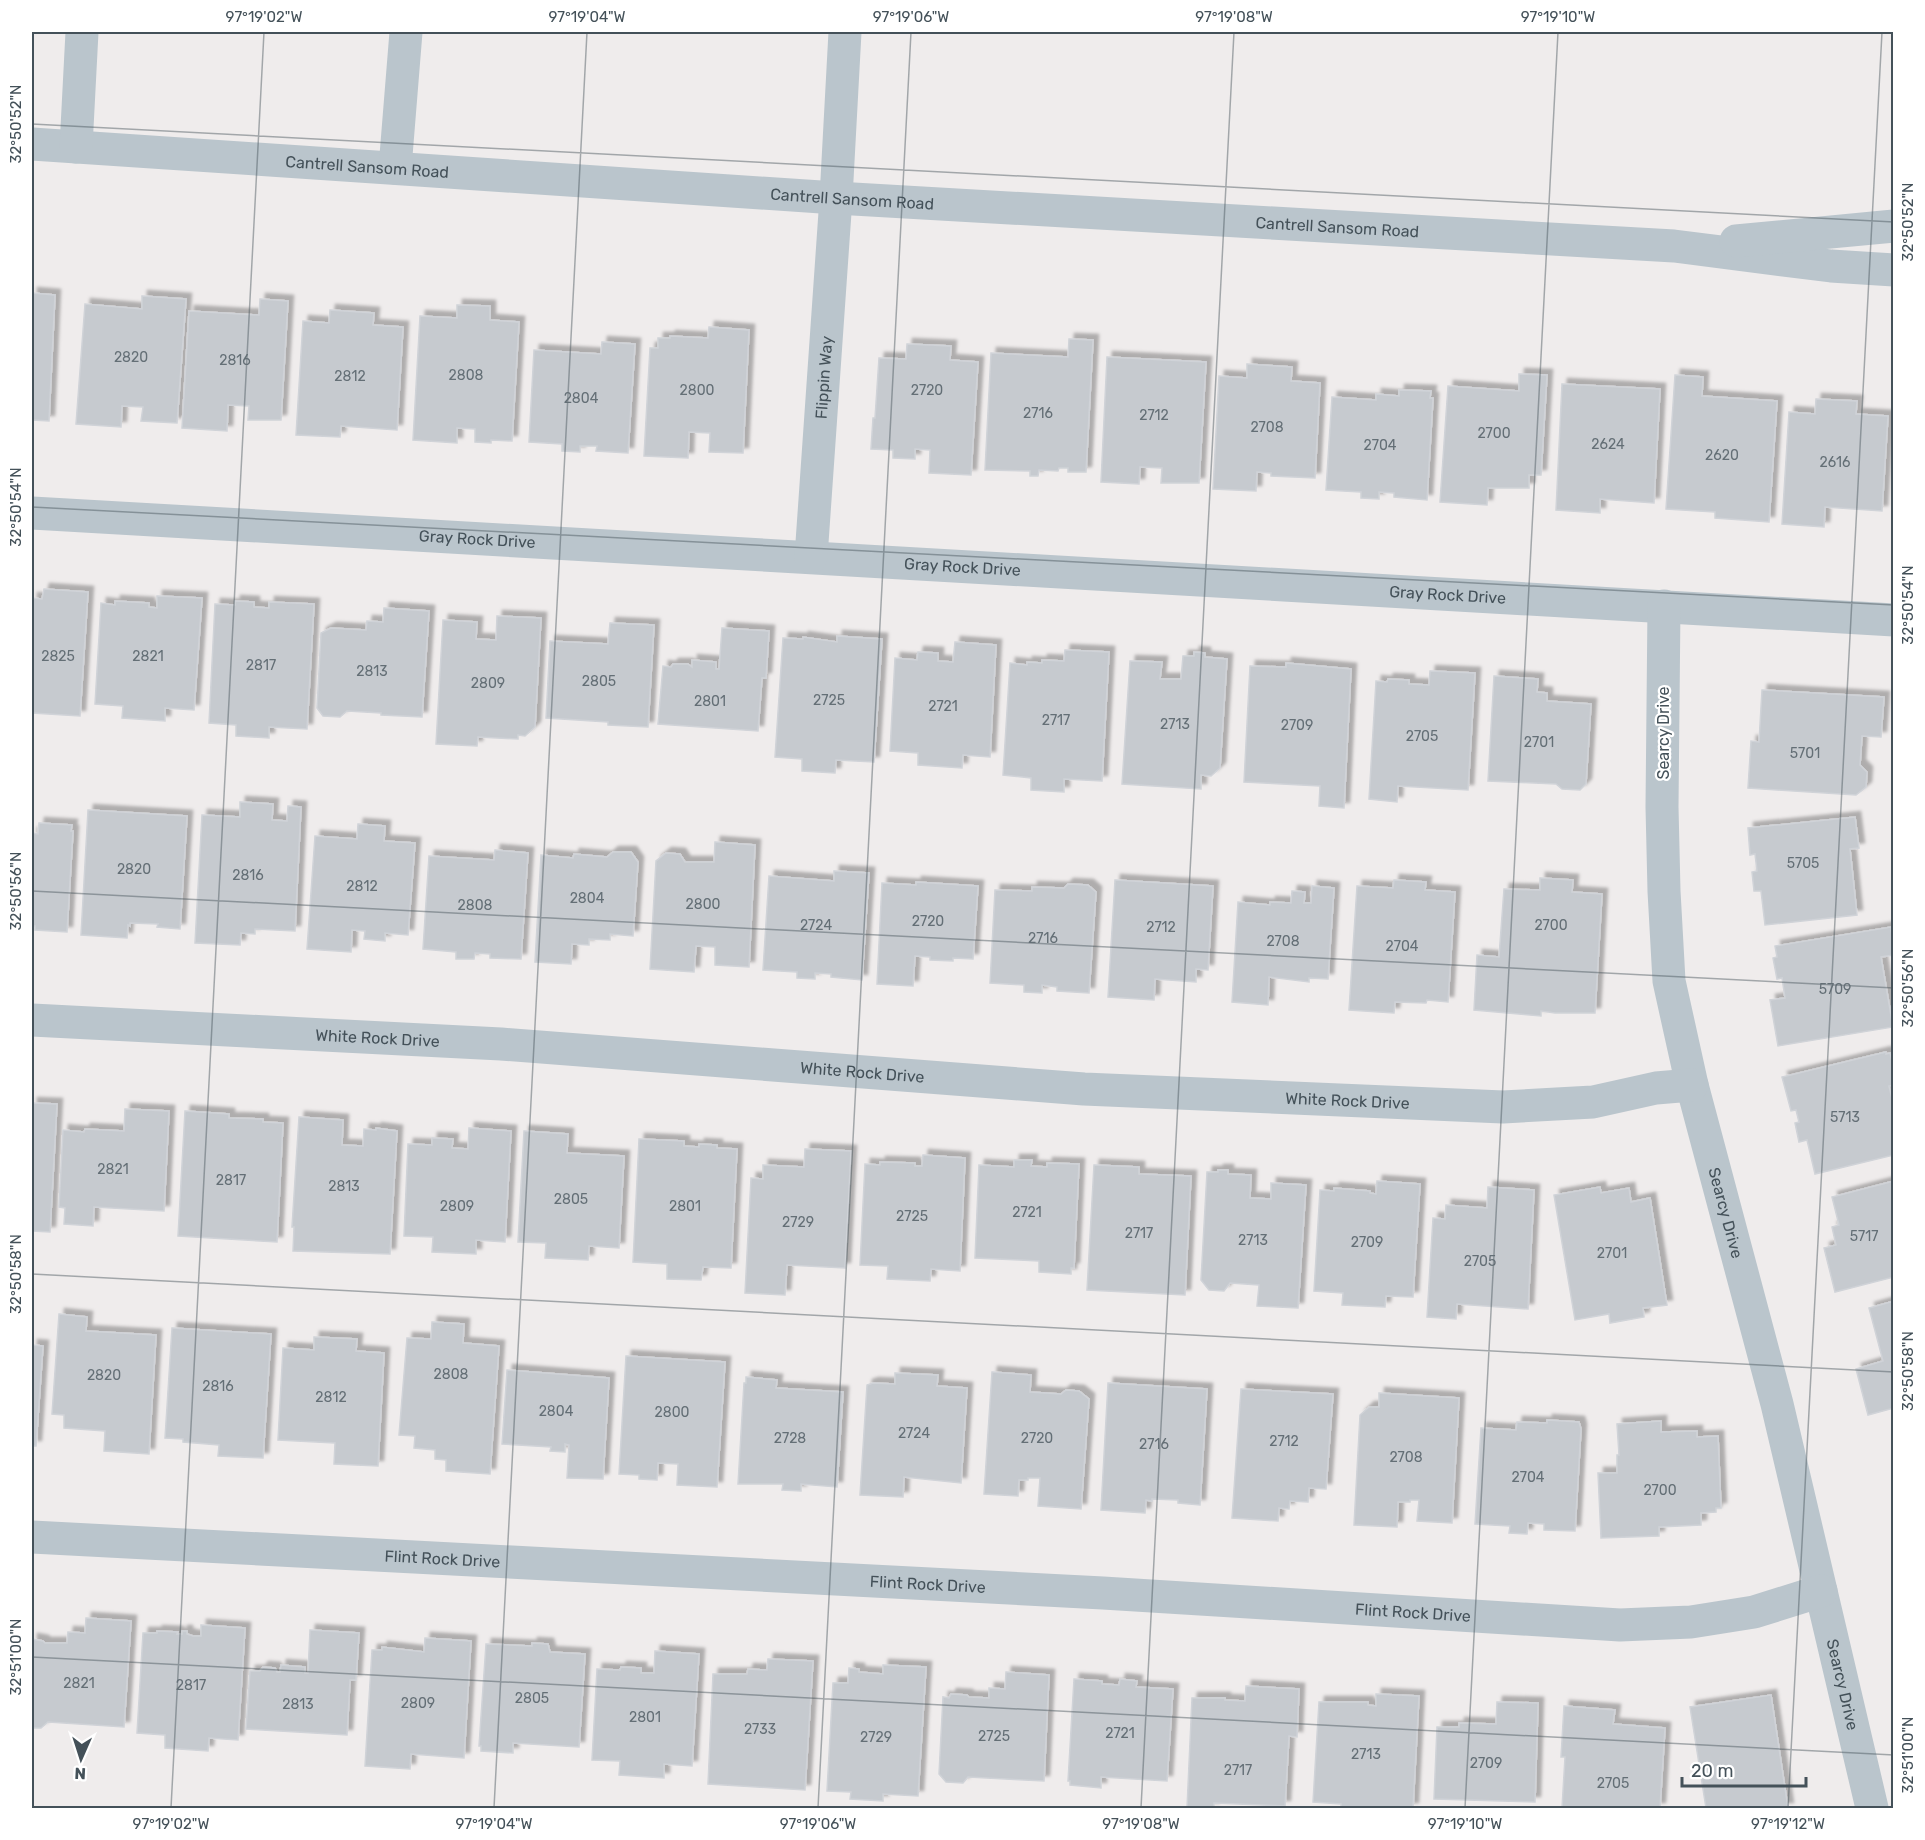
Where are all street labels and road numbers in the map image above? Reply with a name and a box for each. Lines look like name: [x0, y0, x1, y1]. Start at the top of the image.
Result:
street label: Cantrell Sansom Road: [285, 152, 450, 181]
street label: Cantrell Sansom Road: [770, 184, 935, 213]
street label: Cantrell Sansom Road: [1255, 213, 1420, 241]
street label: Flippin Way: [811, 335, 836, 420]
street label: Gray Rock Drive: [418, 526, 536, 551]
street label: Gray Rock Drive: [904, 554, 1021, 579]
street label: Gray Rock Drive: [1389, 582, 1507, 607]
street label: Searcy Drive: [1654, 686, 1673, 780]
street label: White Rock Drive: [315, 1025, 440, 1050]
street label: White Rock Drive: [799, 1058, 925, 1086]
street label: White Rock Drive: [1285, 1088, 1410, 1112]
street label: Searcy Drive: [1705, 1165, 1747, 1260]
street label: Flint Rock Drive: [384, 1546, 501, 1571]
street label: Flint Rock Drive: [869, 1571, 986, 1596]
street label: Flint Rock Drive: [1355, 1599, 1471, 1625]
street label: Searcy Drive: [1823, 1637, 1863, 1732]

